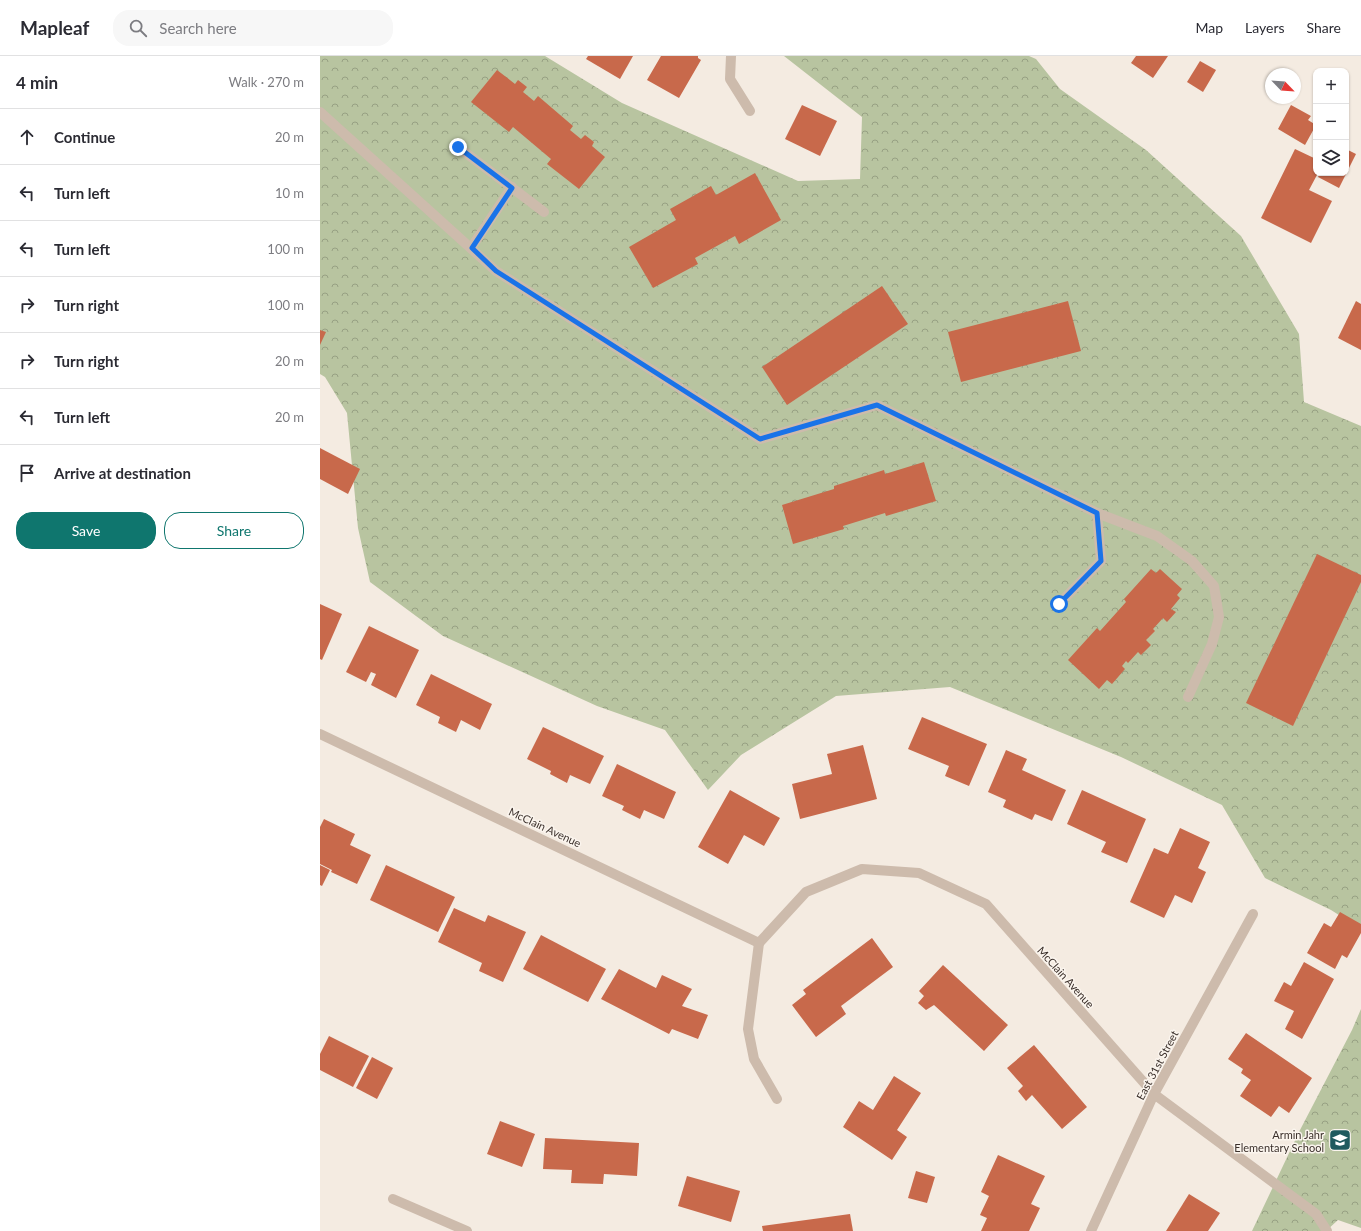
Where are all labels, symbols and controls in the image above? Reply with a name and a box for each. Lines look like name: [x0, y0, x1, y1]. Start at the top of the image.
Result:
search box: [113, 10, 393, 46]
text: Mapleaf: [20, 16, 89, 39]
icon: search: [127, 17, 149, 39]
text: Search here: [159, 19, 237, 37]
text: Map: [1195, 19, 1223, 36]
text: Layers: [1245, 19, 1285, 36]
text: Share: [1307, 19, 1341, 36]
north arrow: [1265, 68, 1301, 104]
map controls: [1313, 68, 1349, 176]
button: +: [1313, 68, 1349, 104]
text: 4 min: [16, 72, 58, 93]
text: Walk · 270 m: [228, 74, 304, 90]
button: −: [1313, 104, 1349, 140]
icon: ahead: [16, 126, 38, 148]
text: Continue: [54, 128, 115, 146]
text: 20 m: [275, 129, 304, 145]
route end: [449, 138, 467, 156]
button: layers: [1313, 140, 1349, 176]
icon: left: [16, 182, 38, 204]
text: Turn left: [54, 184, 110, 202]
text: 10 m: [275, 185, 304, 201]
icon: left: [16, 238, 38, 260]
text: Turn left: [54, 240, 110, 258]
text: 100 m: [267, 241, 304, 257]
icon: right: [16, 294, 38, 316]
text: Turn right: [54, 296, 119, 314]
text: 100 m: [267, 297, 304, 313]
icon: right: [16, 350, 38, 372]
text: Turn right: [54, 352, 119, 370]
text: 20 m: [275, 353, 304, 369]
icon: left: [16, 406, 38, 428]
text: Turn left: [54, 408, 110, 426]
text: 20 m: [275, 409, 304, 425]
icon: arrive: [16, 462, 38, 484]
text: Arrive at destination: [54, 464, 191, 482]
button: Save: [16, 512, 156, 549]
button: Share: [164, 512, 304, 549]
route start: [1050, 595, 1068, 613]
street label: McClain Avenue: [507, 805, 583, 850]
street label: McClain Avenue: [1035, 944, 1097, 1011]
street label: East 31st Street: [1133, 1028, 1181, 1102]
school or university icon: Armin Jahr Elementary School: [1327, 1127, 1353, 1153]
place label: Armin Jahr Elementary School: [1234, 1128, 1324, 1154]

